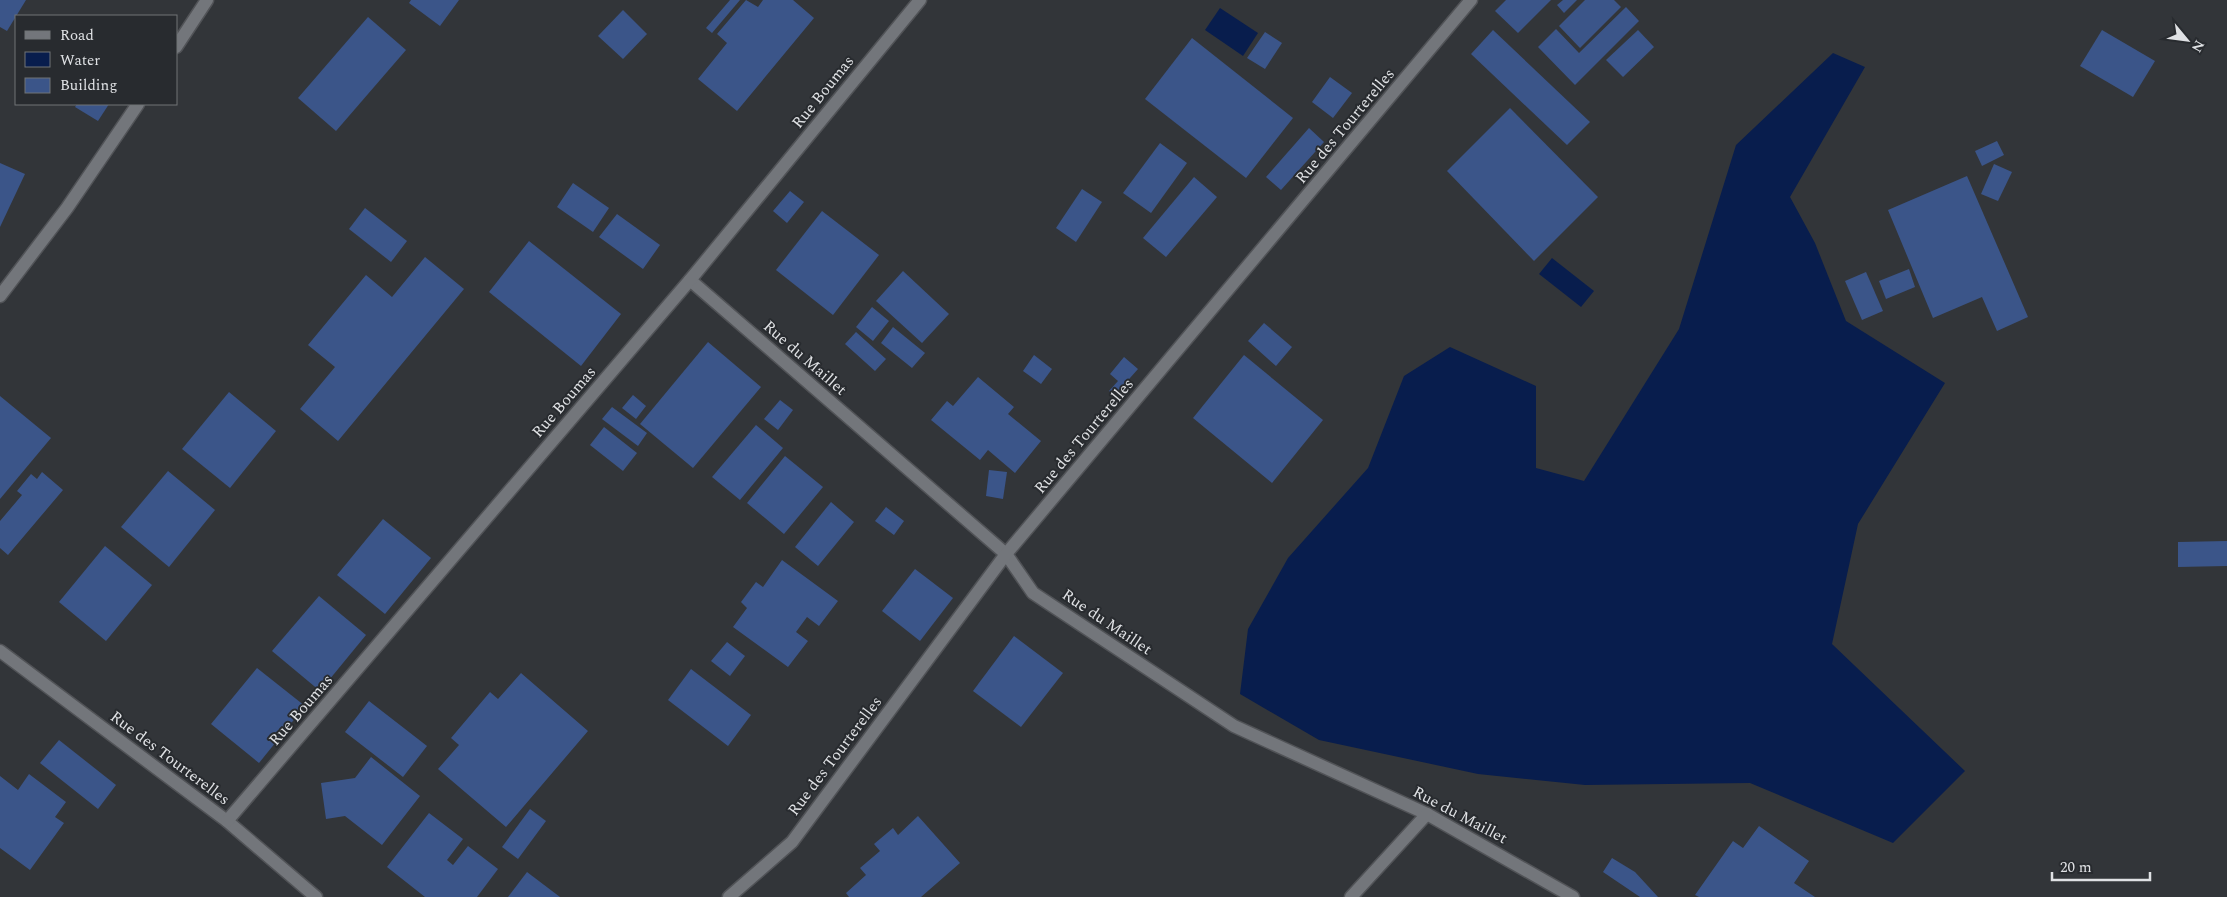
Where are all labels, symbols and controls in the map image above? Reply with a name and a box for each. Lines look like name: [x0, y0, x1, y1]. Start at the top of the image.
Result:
legend: [15, 15, 178, 105]
north arrow: [2162, 15, 2212, 65]
text: Road: [60, 24, 94, 47]
text: N: [2186, 36, 2210, 56]
text: Water: [60, 49, 100, 72]
street label: Rue Boumas: [786, 50, 860, 134]
street label: Rue des Tourterelles: [1289, 63, 1401, 189]
text: Building: [60, 74, 117, 97]
street label: Rue du Maillet: [758, 315, 852, 401]
street label: Rue Boumas: [526, 361, 602, 443]
street label: Rue des Tourterelles: [1028, 373, 1140, 499]
street label: Rue du Maillet: [1057, 583, 1157, 661]
street label: Rue Boumas: [263, 669, 339, 751]
street label: Rue des Tourterelles: [782, 691, 888, 821]
street label: Rue des Tourterelles: [105, 705, 235, 811]
street label: Rue du Maillet: [1408, 780, 1512, 850]
scale bar: [2052, 850, 2150, 882]
text: 20 m: [2060, 856, 2092, 879]

